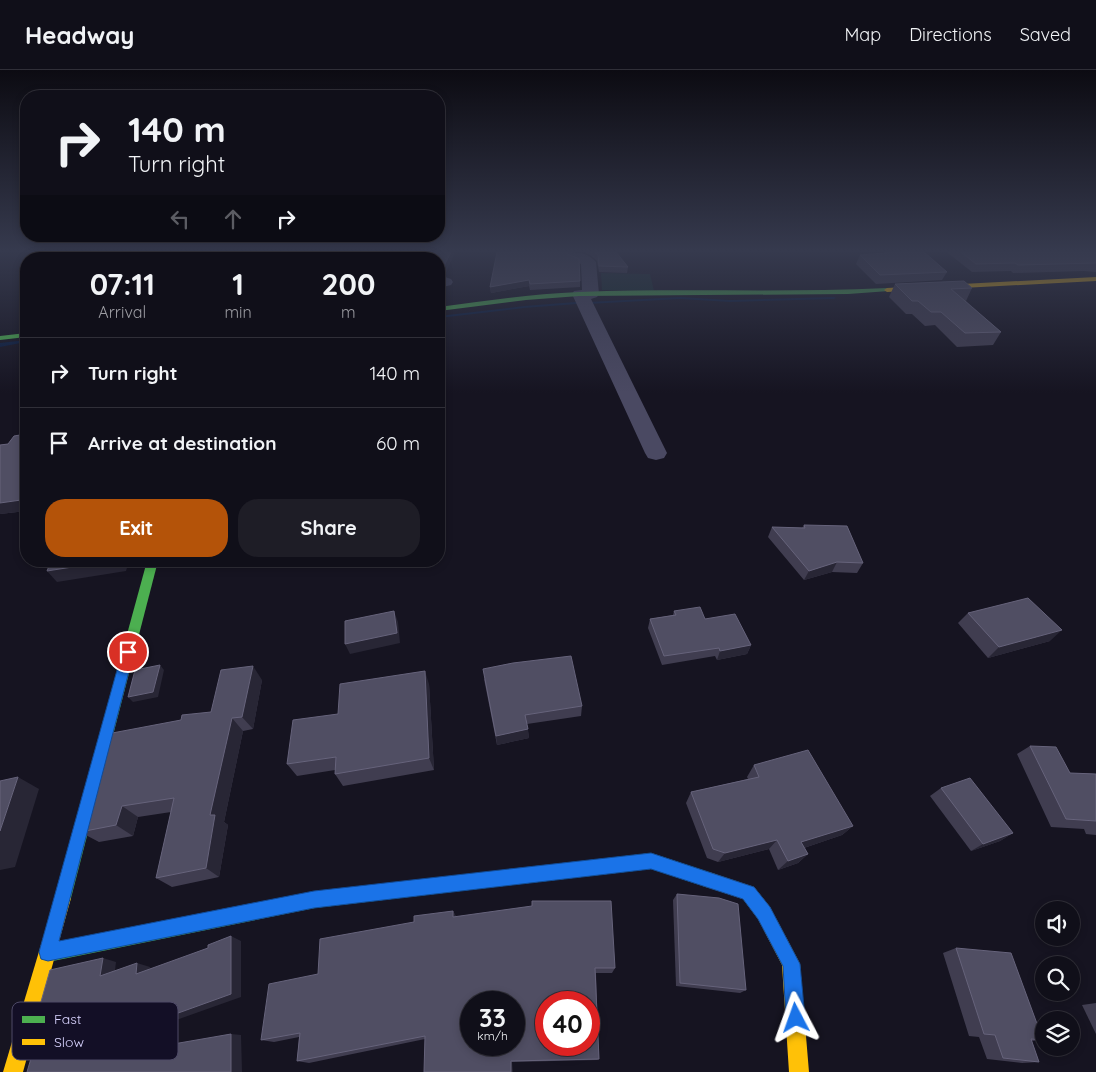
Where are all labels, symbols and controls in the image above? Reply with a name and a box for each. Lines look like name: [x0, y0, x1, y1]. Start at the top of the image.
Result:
text: Headway: [25, 20, 134, 50]
text: Map: [844, 23, 881, 46]
text: Directions: [909, 23, 992, 46]
text: Saved: [1020, 23, 1071, 46]
text: 140 m: [128, 107, 226, 151]
icon: right: [45, 110, 110, 175]
text: Turn right: [128, 150, 225, 178]
icon: left: [166, 205, 194, 233]
icon: ahead: [219, 205, 247, 233]
icon: right: [272, 205, 300, 233]
text: 07:11: [90, 265, 155, 303]
text: 1: [232, 265, 244, 303]
text: 200: [321, 265, 375, 303]
text: Arrival: [98, 302, 146, 322]
text: min: [225, 302, 252, 322]
text: m: [341, 302, 356, 322]
icon: right: [45, 359, 73, 387]
text: Turn right: [88, 361, 177, 385]
text: 140 m: [369, 361, 420, 385]
icon: arrive: [45, 429, 73, 457]
text: Arrive at destination: [88, 431, 277, 455]
text: 60 m: [376, 431, 420, 455]
button: Exit: [45, 499, 228, 557]
button: Share: [238, 499, 420, 557]
pin: [107, 631, 149, 673]
icon: arrive: [114, 638, 142, 666]
map controls: [1035, 901, 1080, 1056]
button: sound: [1035, 901, 1080, 946]
button: search: [1035, 956, 1080, 1001]
speed limit sign: 40: [535, 991, 600, 1056]
position arrow: [769, 991, 821, 1043]
legend: [12, 1002, 178, 1060]
text: 33: [479, 1002, 506, 1033]
text: Fast: [54, 1010, 82, 1028]
button: layers: [1035, 1011, 1080, 1056]
text: km/h: [477, 1028, 508, 1043]
text: Slow: [54, 1033, 84, 1051]

